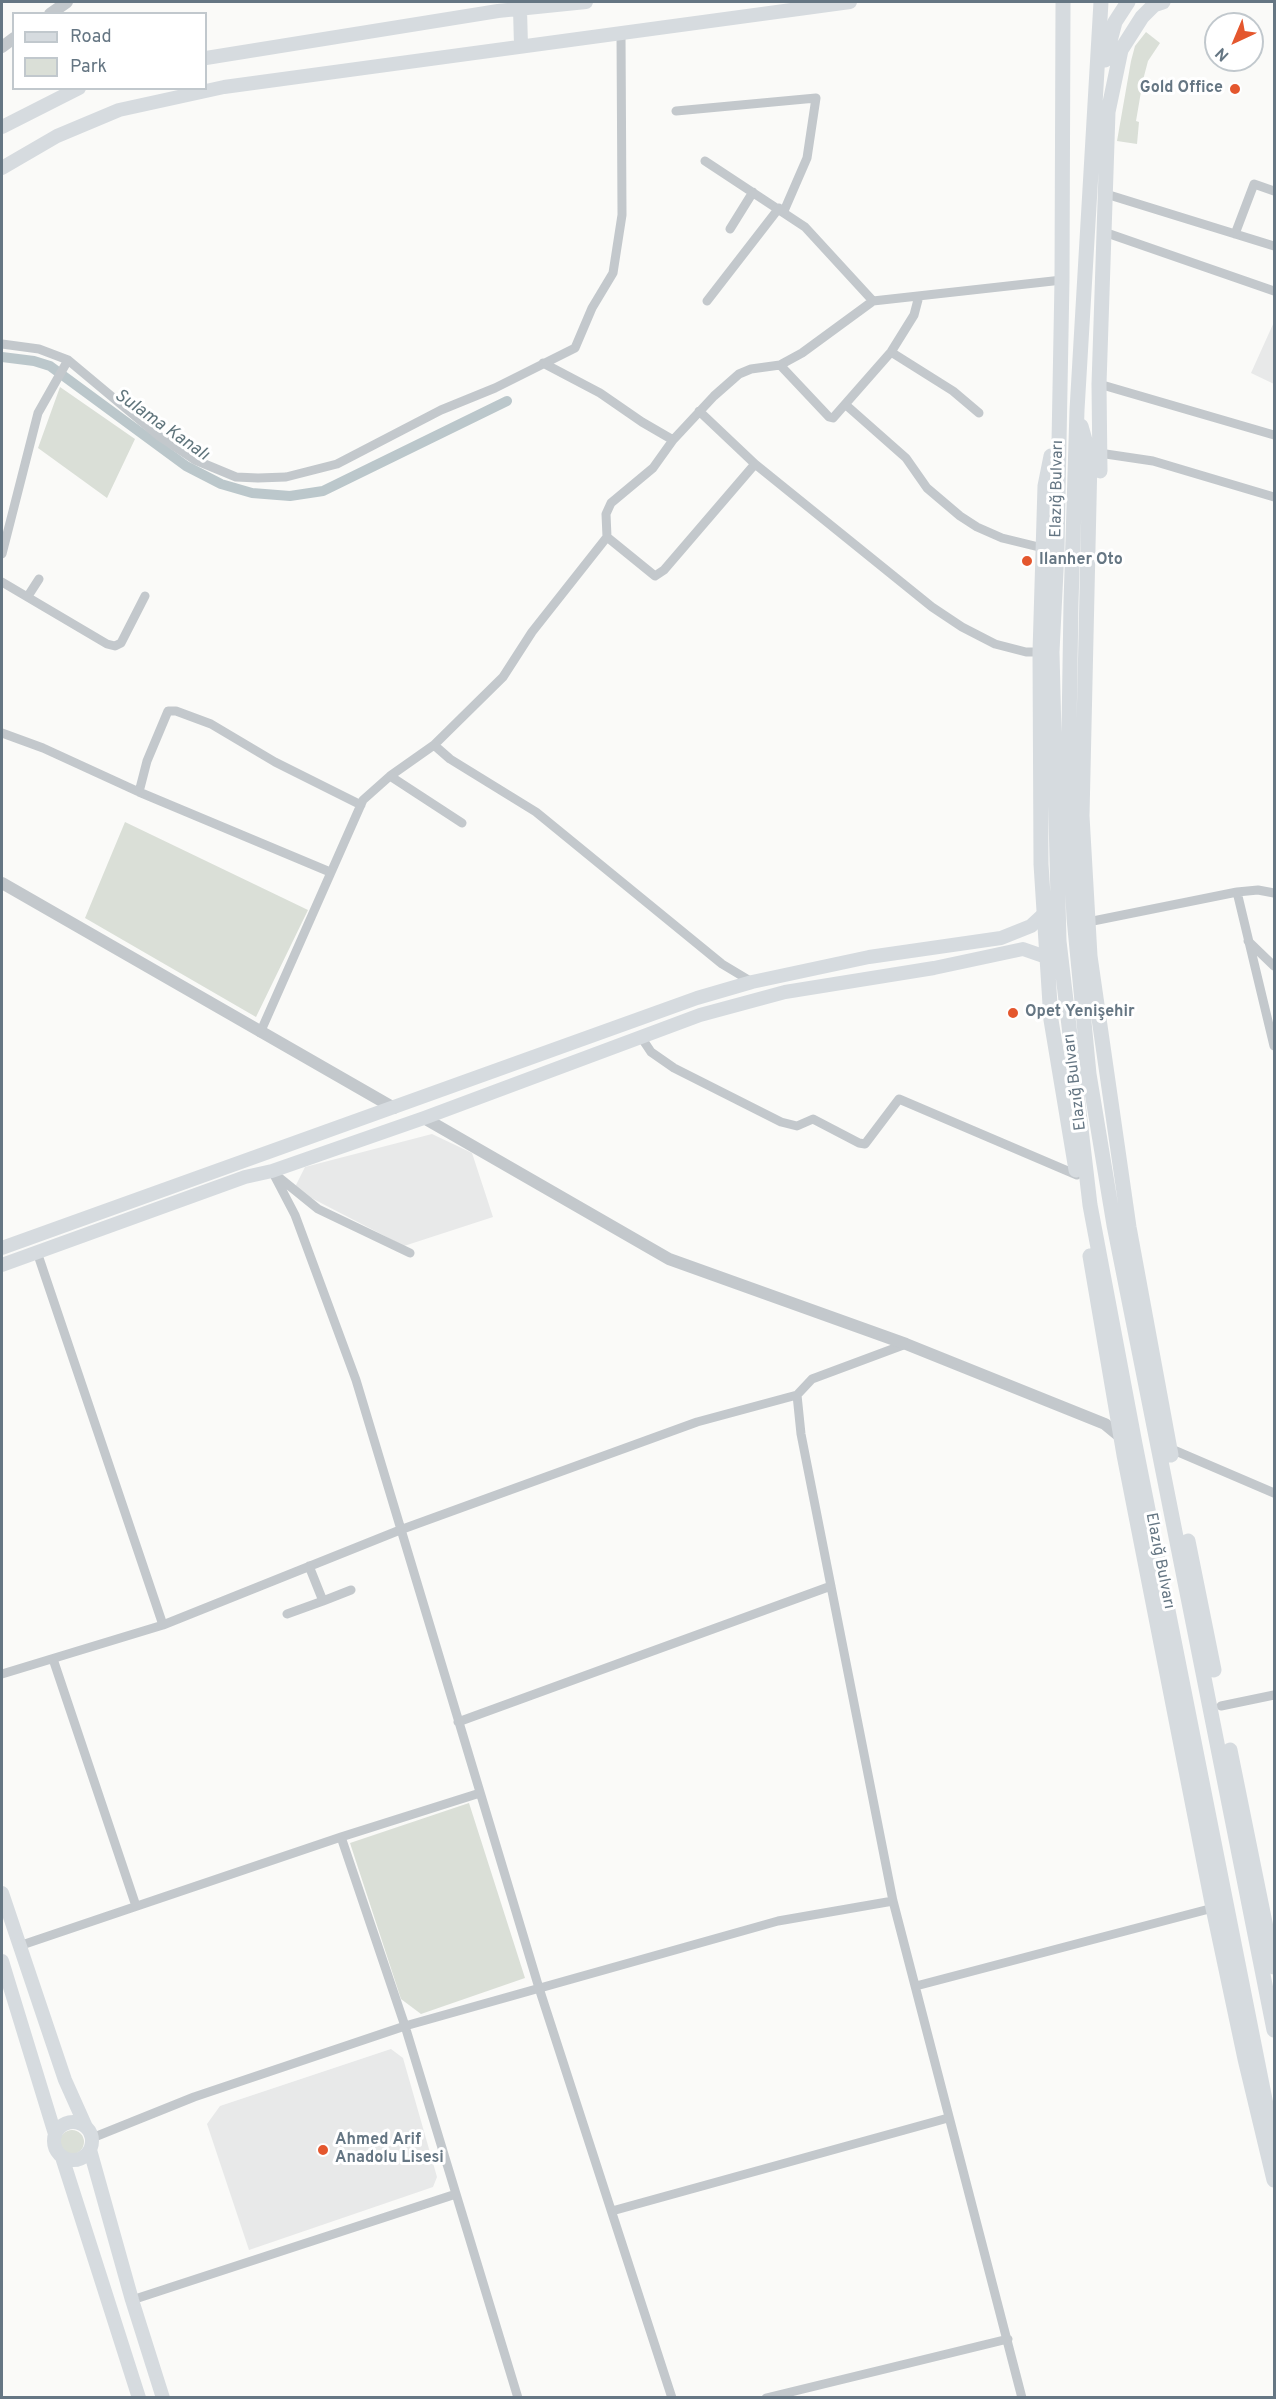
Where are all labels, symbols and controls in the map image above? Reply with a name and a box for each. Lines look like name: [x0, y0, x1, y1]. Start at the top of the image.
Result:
legend: [12, 12, 207, 90]
north arrow: [1204, 12, 1264, 72]
text: Road: [70, 26, 112, 49]
text: N: [1212, 42, 1234, 65]
text: Park: [70, 56, 107, 79]
place label: Gold Office: [1140, 79, 1223, 99]
marker: Gold Office: [1228, 82, 1242, 96]
water label: Sulama Kanalı: [110, 385, 212, 467]
street label: Elazığ Bulvarı: [1048, 440, 1068, 538]
place label: Ilanher Oto: [1039, 551, 1123, 571]
marker: Ilanher Oto: [1020, 554, 1034, 568]
place label: Opet Yenişehir: [1025, 1003, 1135, 1023]
marker: Opet Yenişehir: [1006, 1006, 1020, 1020]
street label: Elazığ Bulvarı: [1061, 1032, 1091, 1132]
street label: Elazığ Bulvarı: [1140, 1511, 1178, 1611]
place label: Ahmed Arif Anadolu Lisesi: [335, 2131, 444, 2169]
marker: Ahmed Arif Anadolu Lisesi: [316, 2143, 330, 2157]

